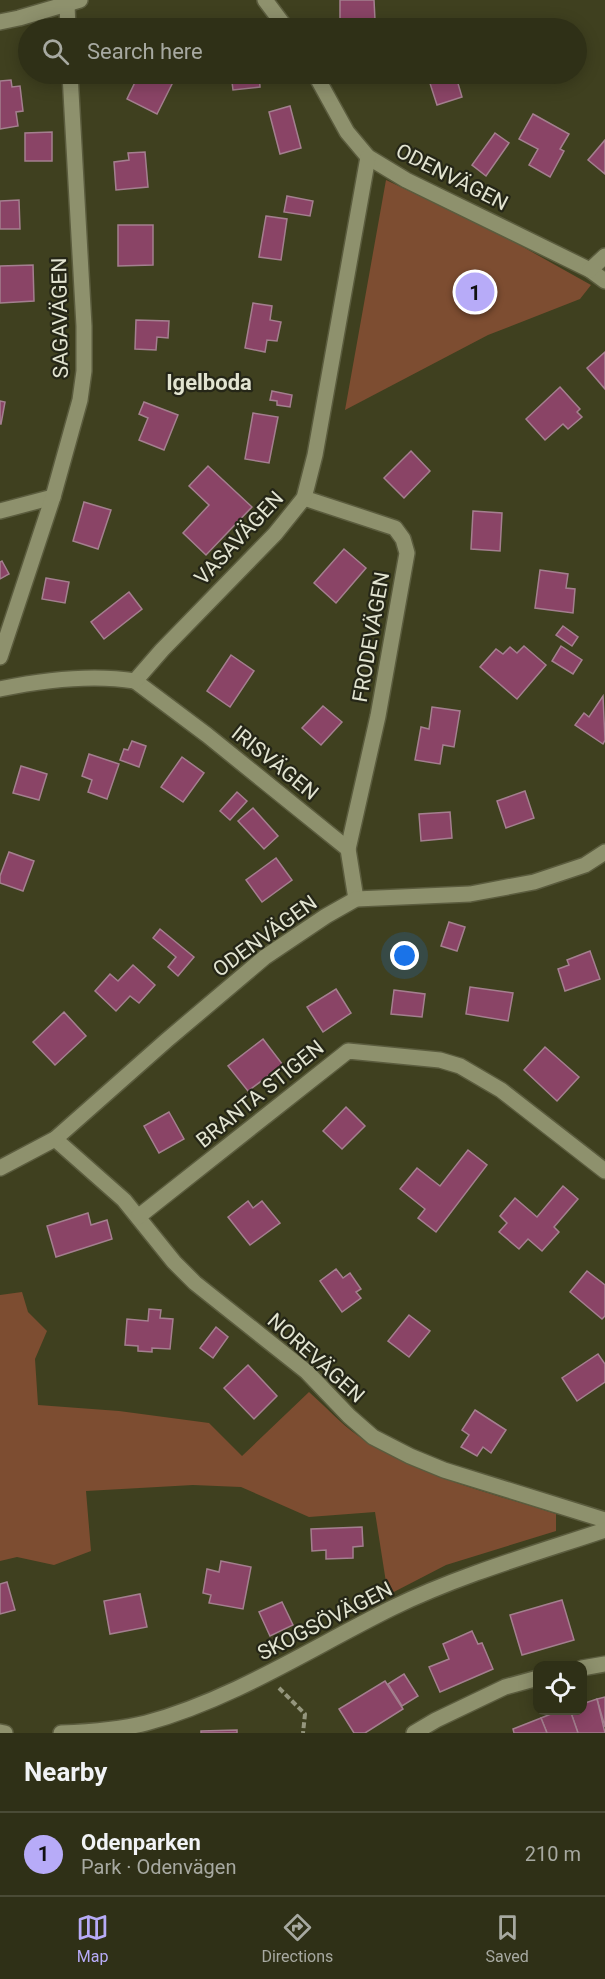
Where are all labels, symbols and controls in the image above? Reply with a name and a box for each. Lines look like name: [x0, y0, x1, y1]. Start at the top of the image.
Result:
search box: [18, 18, 587, 84]
icon: search: [39, 35, 72, 68]
text: Search here: [87, 39, 203, 64]
street label: ODENVÄGEN: [392, 138, 512, 216]
street label: SAGAVÄGEN: [47, 258, 73, 378]
pin: 1: [456, 270, 494, 314]
district label: Igelboda: [166, 370, 252, 395]
street label: VASAVÄGEN: [190, 486, 288, 590]
street label: FRODEVÄGEN: [348, 570, 394, 704]
street label: IRISVÄGEN: [227, 721, 323, 805]
street label: ODENVÄGEN: [208, 890, 322, 982]
your location: [390, 941, 419, 970]
street label: BRANTA STIGEN: [191, 1035, 329, 1153]
street label: NOREVÄGEN: [263, 1308, 369, 1408]
street label: SKOGSÖVÄGEN: [254, 1577, 396, 1665]
map controls: [533, 1661, 587, 1715]
button: locate: [533, 1661, 587, 1715]
text: Nearby: [24, 1757, 107, 1787]
text: Odenparken: [81, 1830, 201, 1855]
text: 1: [38, 1842, 49, 1866]
text: 210 m: [525, 1842, 581, 1866]
text: Park · Odenvägen: [81, 1855, 236, 1879]
tab: Map: [76, 1911, 109, 1966]
tab: Directions: [261, 1911, 333, 1966]
tab: Saved: [486, 1911, 529, 1966]

